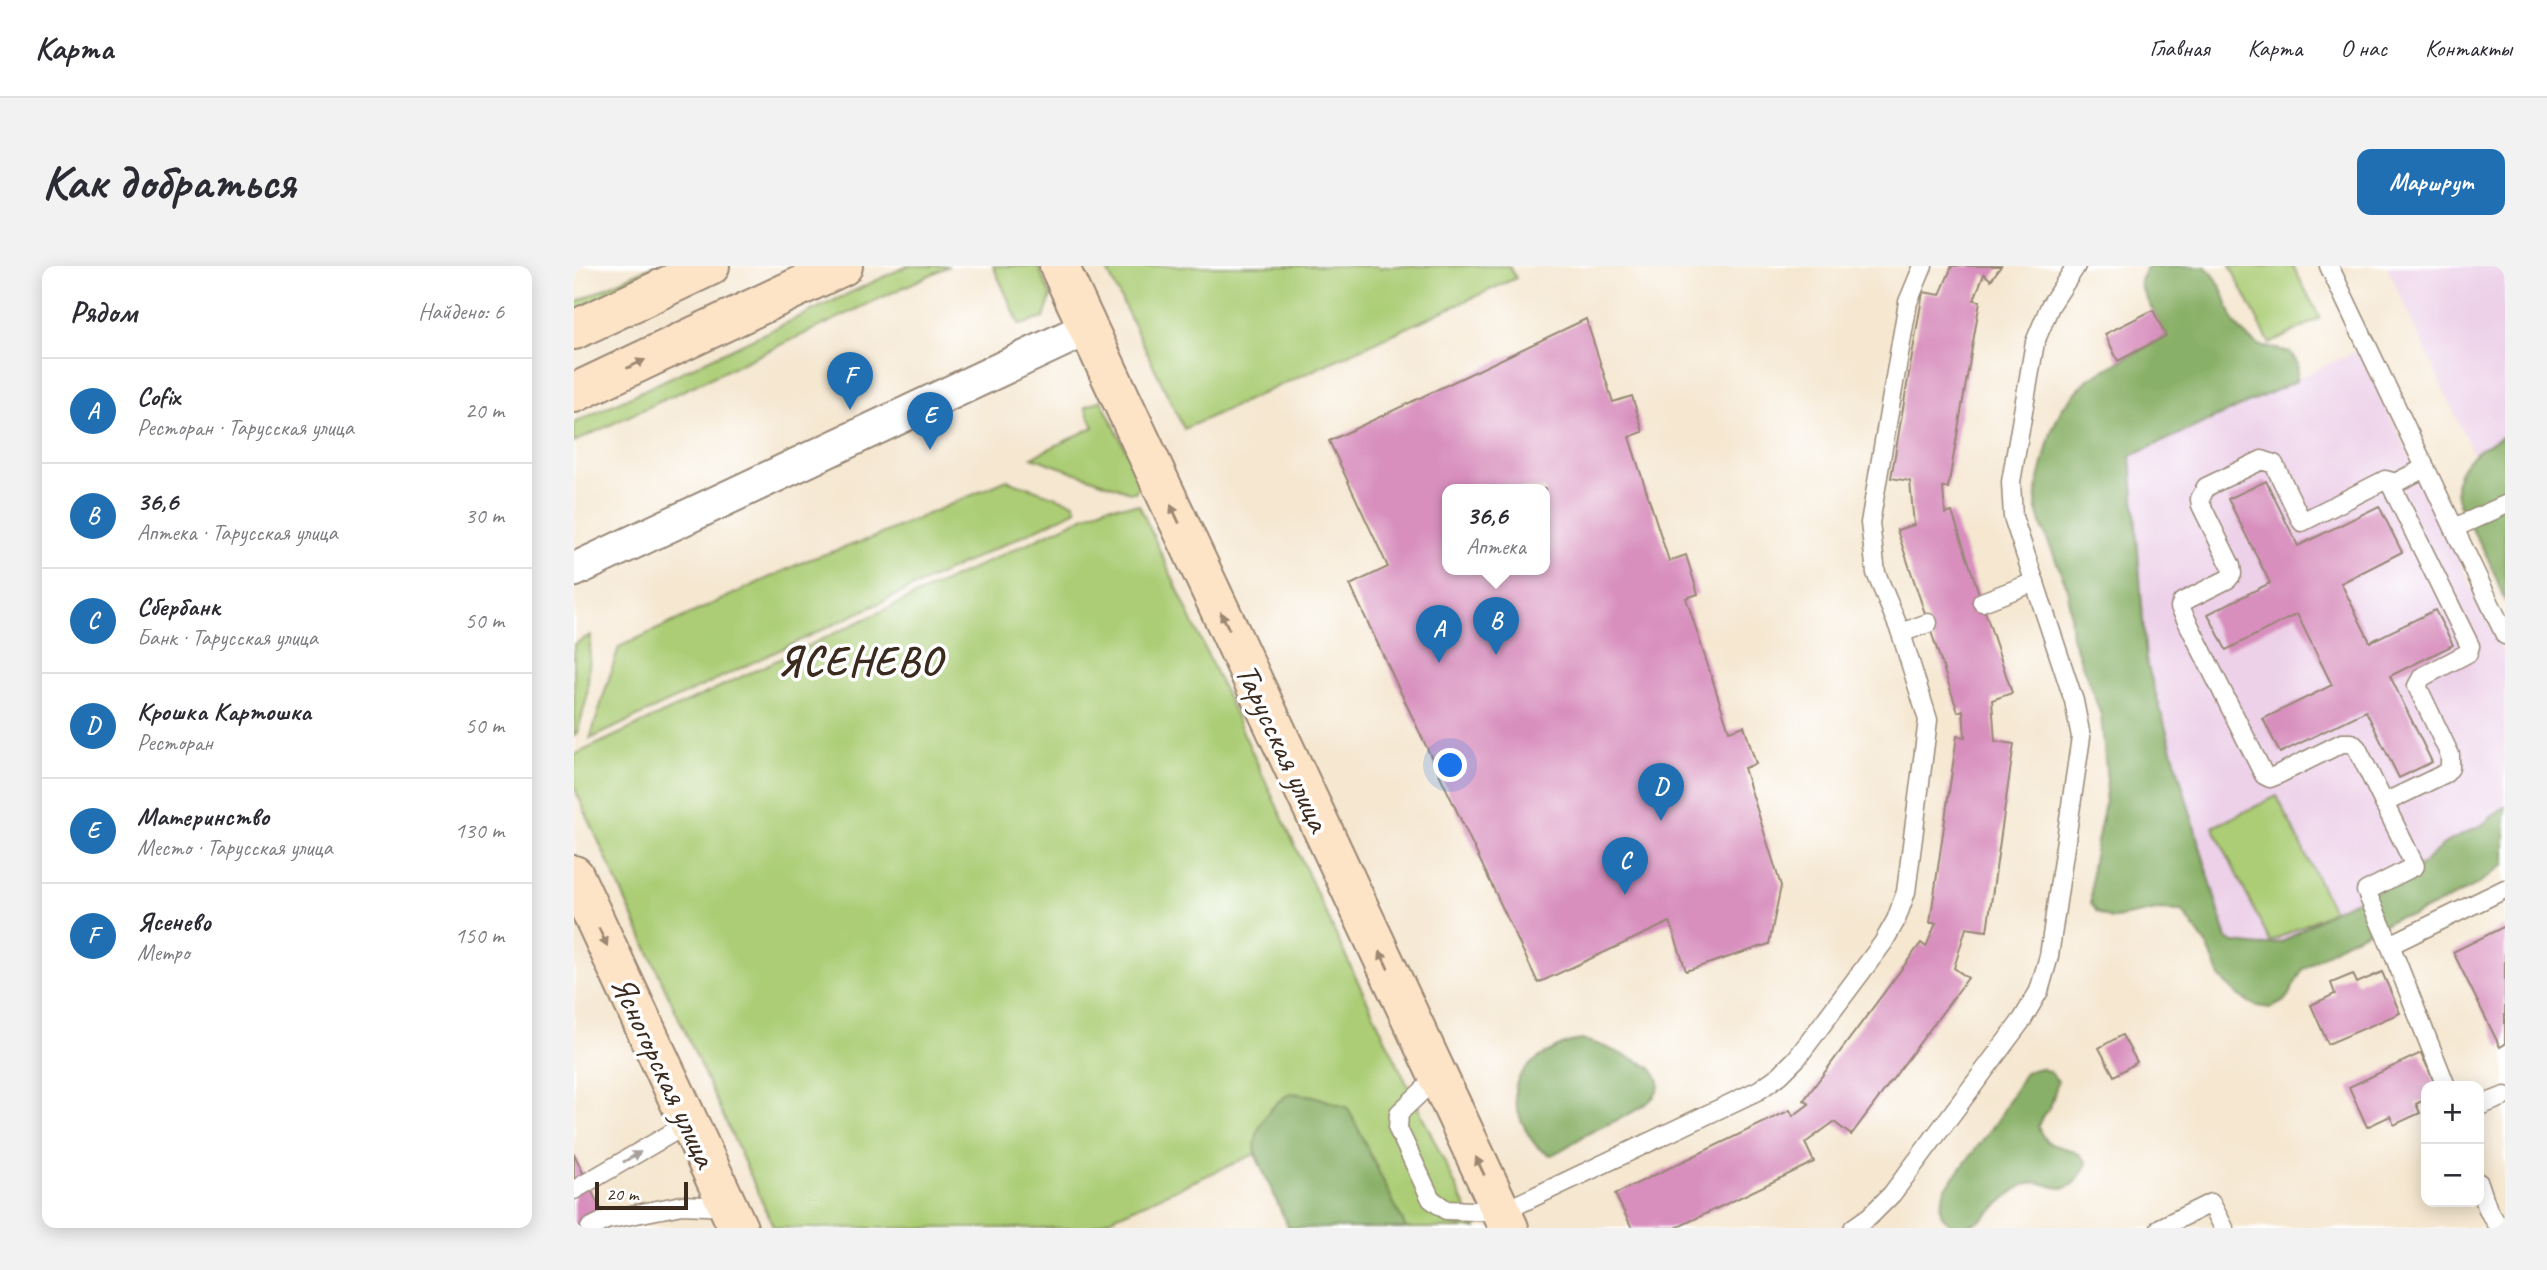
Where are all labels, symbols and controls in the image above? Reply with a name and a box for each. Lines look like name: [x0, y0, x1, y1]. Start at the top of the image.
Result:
text: Карта: [35, 27, 114, 69]
text: Главная: [2149, 33, 2210, 63]
text: Карта: [2248, 33, 2302, 63]
text: О нас: [2340, 33, 2387, 63]
text: Контакты: [2425, 33, 2512, 63]
button: Маршрут: [2357, 149, 2505, 215]
text: Как добраться: [42, 151, 295, 213]
text: Рядом: [70, 293, 137, 331]
text: Найдено: 6: [418, 297, 504, 326]
pin: F: [827, 352, 873, 410]
one-way arrow: [626, 358, 646, 370]
text: Cofix: [137, 380, 180, 413]
pin: E: [907, 392, 953, 450]
text: A: [87, 396, 99, 425]
text: 20 m: [465, 396, 504, 425]
text: Ресторан · Тарусская улица: [137, 413, 354, 442]
popup: [1442, 484, 1550, 575]
text: 36,6: [137, 485, 178, 518]
text: 36,6: [1466, 499, 1508, 532]
text: B: [87, 501, 99, 530]
text: 30 m: [465, 501, 504, 530]
one-way arrow: [1169, 504, 1181, 524]
text: Аптека · Тарусская улица: [137, 518, 338, 547]
text: Аптека: [1466, 532, 1526, 561]
text: Сбербанк: [137, 590, 220, 623]
pin: B: [1473, 597, 1519, 655]
pin: A: [1416, 605, 1462, 663]
text: C: [88, 606, 98, 635]
text: 50 m: [465, 606, 504, 635]
one-way arrow: [1219, 611, 1231, 631]
text: Банк · Тарусская улица: [137, 623, 318, 652]
district label: ЯСЕНЕВО: [777, 636, 946, 686]
street label: Тарусская улица: [1226, 657, 1341, 840]
text: Крошка Картошка: [137, 695, 311, 728]
text: D: [86, 711, 100, 740]
text: 50 m: [465, 711, 504, 740]
text: Ресторан: [137, 728, 213, 757]
your location: [1433, 748, 1467, 782]
pin: D: [1638, 763, 1684, 821]
text: Материнство: [137, 800, 269, 833]
text: E: [87, 816, 99, 845]
text: 130 m: [455, 816, 504, 845]
text: Место · Тарусская улица: [137, 833, 332, 862]
pin: C: [1602, 837, 1648, 895]
text: Ясенево: [137, 905, 211, 938]
text: F: [88, 921, 98, 950]
text: 150 m: [455, 921, 504, 950]
one-way arrow: [597, 927, 609, 947]
text: Метро: [137, 938, 190, 967]
one-way arrow: [1378, 950, 1390, 970]
street label: Ясногорская улица: [601, 969, 728, 1176]
map controls: [2421, 1081, 2484, 1207]
button: +: [2421, 1081, 2484, 1144]
button: −: [2421, 1144, 2484, 1207]
one-way arrow: [622, 1152, 642, 1164]
one-way arrow: [1475, 1156, 1486, 1176]
scale bar: [595, 1179, 688, 1211]
text: 20 m: [606, 1182, 638, 1206]

